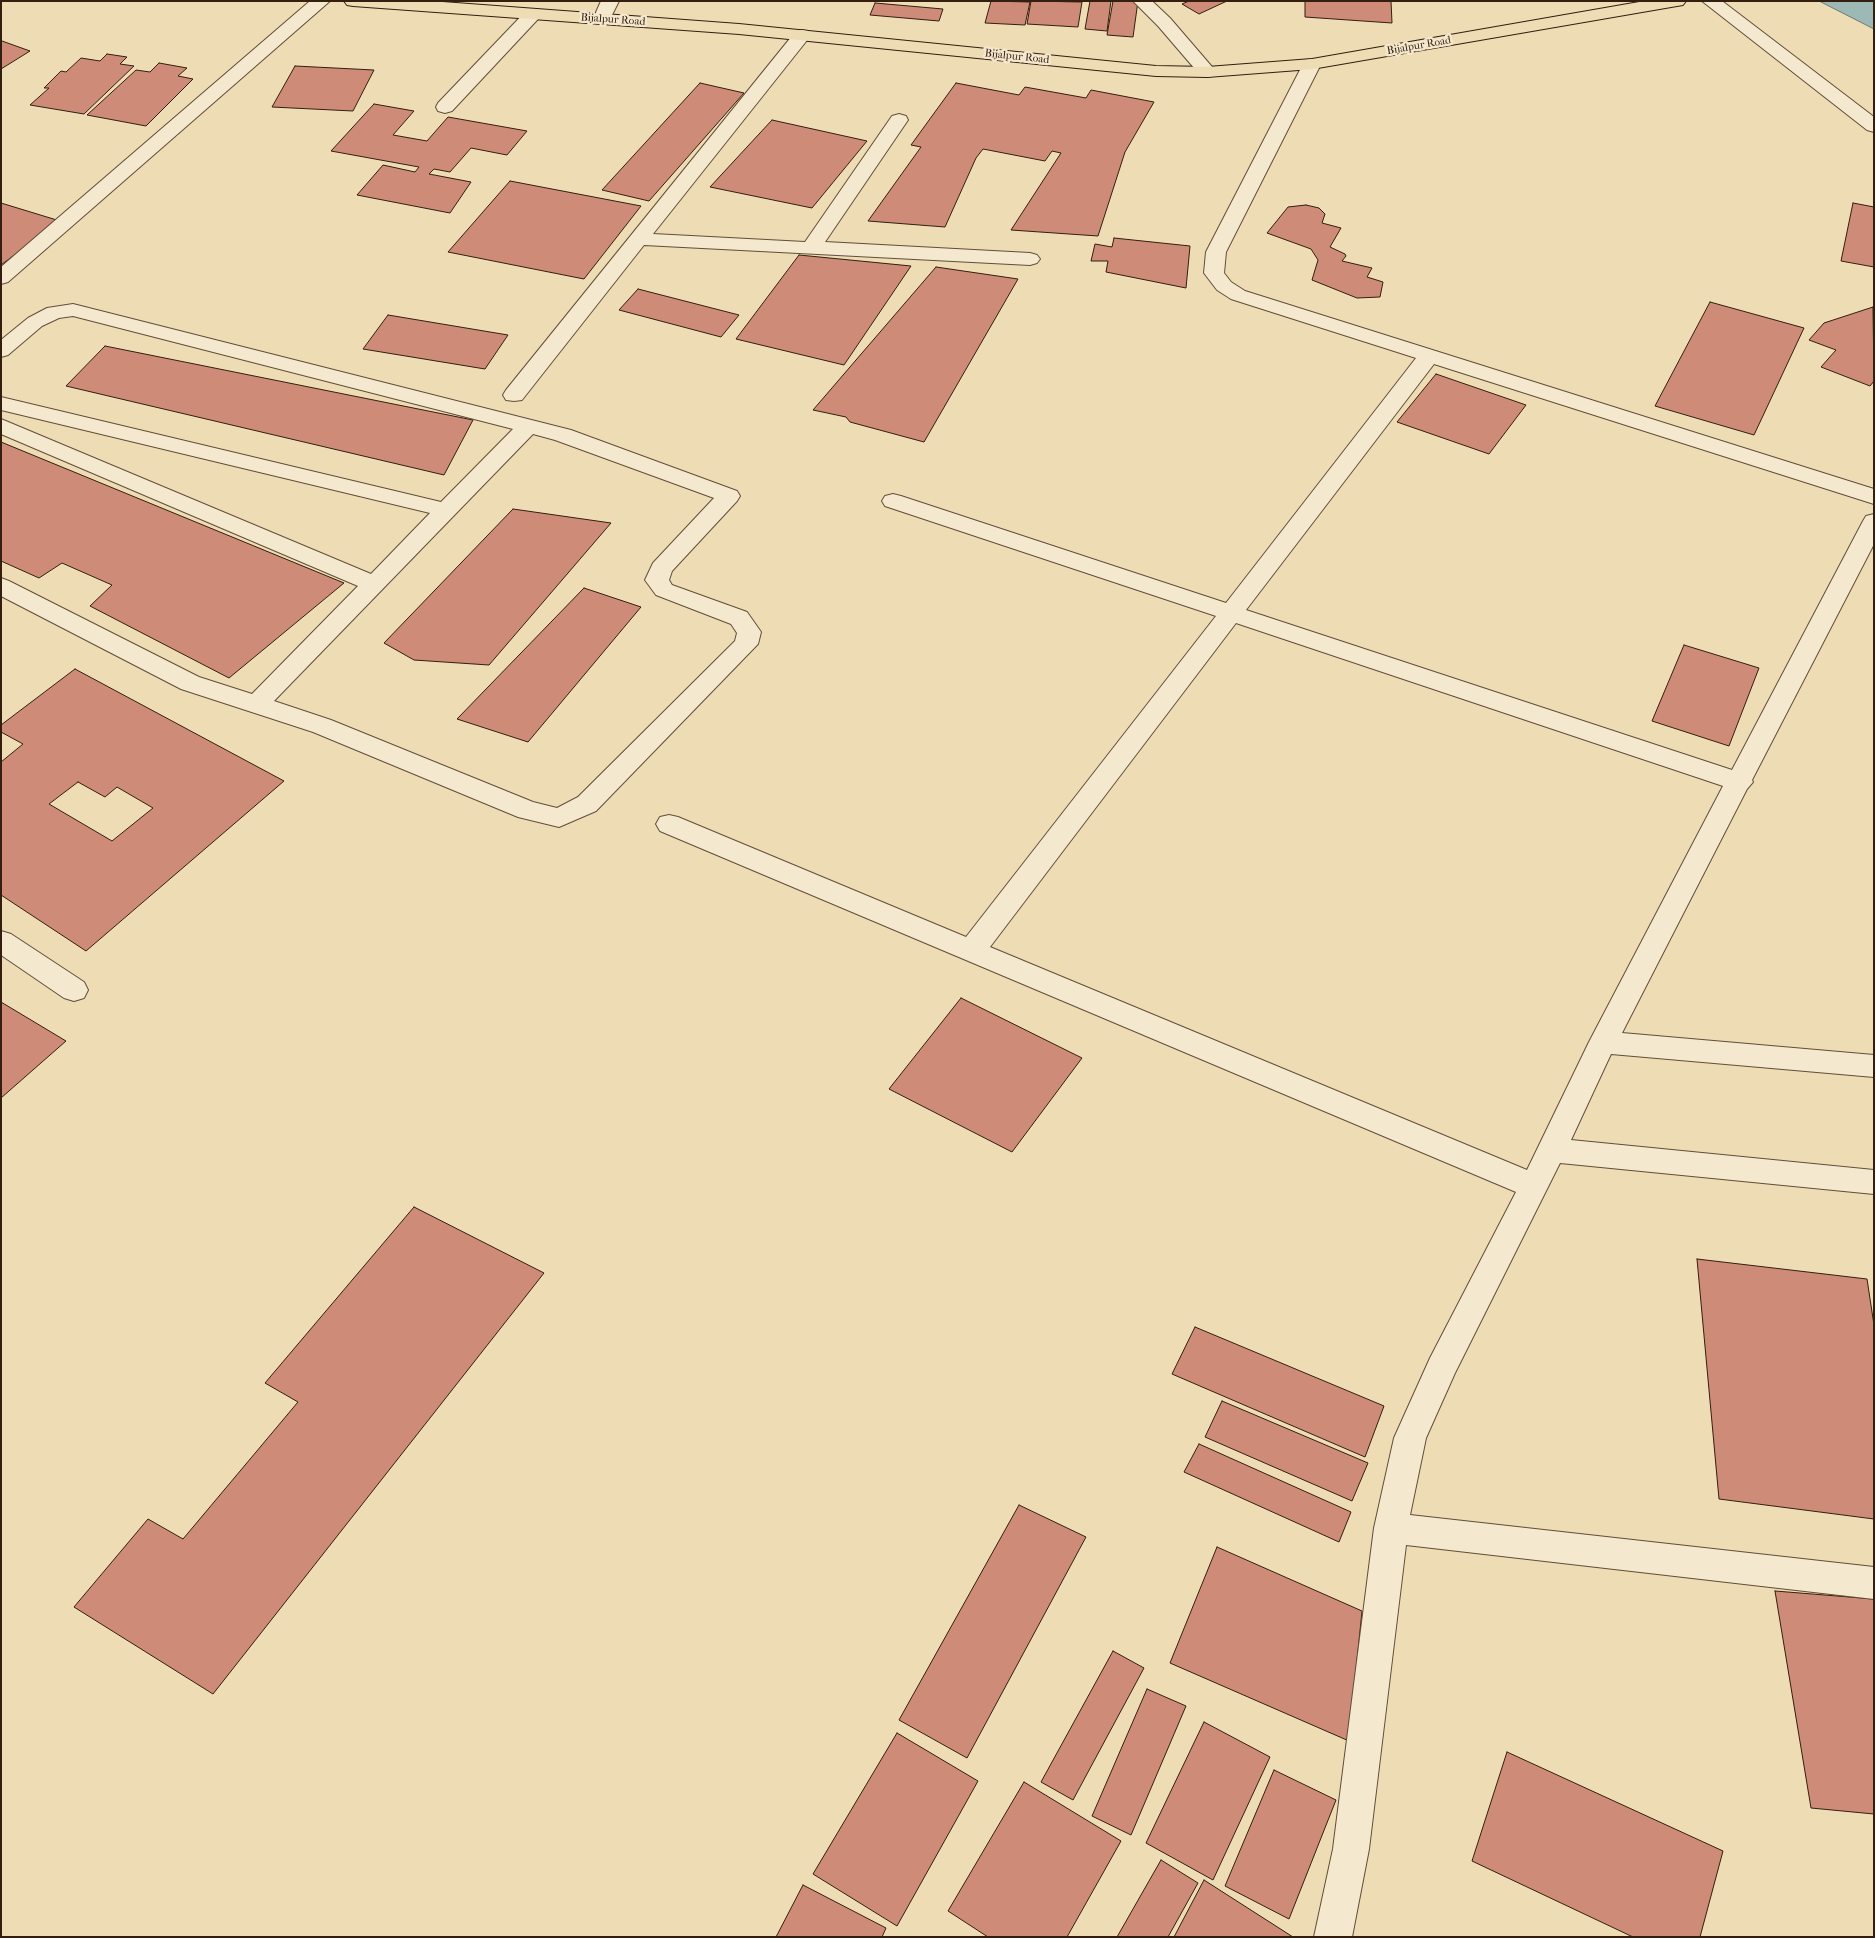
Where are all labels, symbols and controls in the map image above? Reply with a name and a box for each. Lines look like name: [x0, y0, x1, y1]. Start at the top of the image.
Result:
street label: Bijalpur Road: [580, 11, 646, 29]
street label: Bijalpur Road: [1386, 34, 1452, 58]
street label: Bijalpur Road: [984, 47, 1050, 67]

